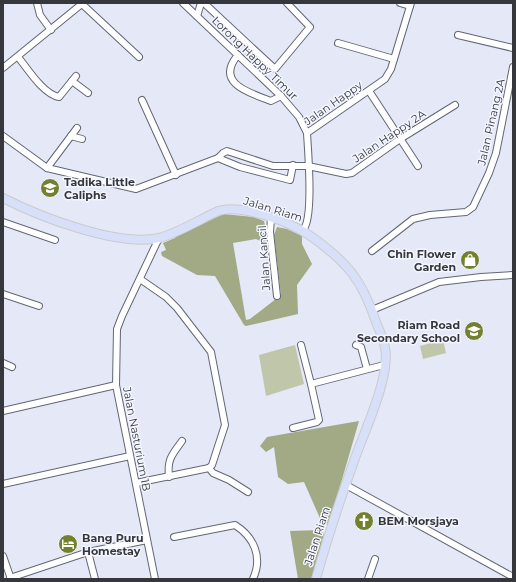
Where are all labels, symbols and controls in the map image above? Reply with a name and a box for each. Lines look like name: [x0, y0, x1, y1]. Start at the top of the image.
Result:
street label: Lorong Happy Timur: [209, 13, 301, 103]
street label: Jalan Pinang 2A: [474, 77, 508, 168]
street label: Jalan Happy: [300, 78, 365, 129]
street label: Jalan Happy 2A: [349, 106, 428, 166]
place label: Tadika Little Caliphs: [64, 175, 135, 202]
school or university icon: Tadika Little Caliphs: [39, 177, 61, 199]
street label: Jalan Riam: [241, 193, 304, 225]
street label: Jalan Kancil: [255, 225, 273, 292]
place label: Chin Flower Garden: [387, 247, 456, 274]
shop icon: Chin Flower Garden: [459, 249, 481, 271]
place label: Riam Road Secondary School: [357, 318, 460, 345]
school or university icon: Riam Road Secondary School: [463, 320, 485, 342]
street label: Jalan Nasturium 1B: [120, 385, 154, 492]
street label: Jalan Riam: [301, 505, 333, 568]
church icon: BEM Morsjaya: [353, 510, 375, 532]
place label: BEM Morsjaya: [378, 514, 459, 528]
place label: Bang Puru Homestay: [82, 531, 144, 558]
hotel icon: Bang Puru Homestay: [57, 533, 79, 555]

